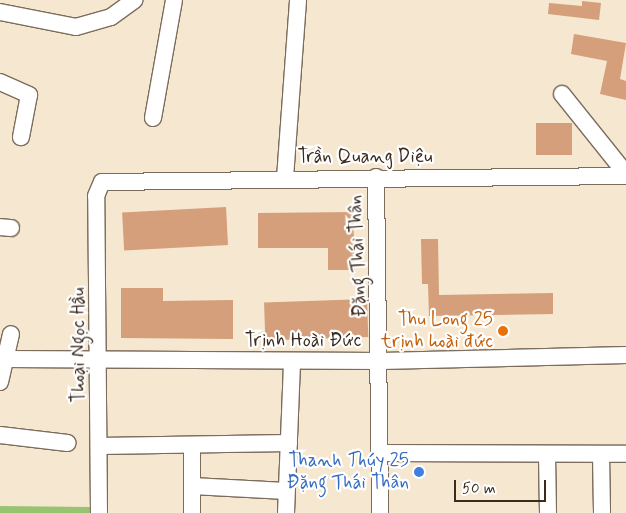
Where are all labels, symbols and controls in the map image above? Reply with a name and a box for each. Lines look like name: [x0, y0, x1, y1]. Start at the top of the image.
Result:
street label: Trần Quang Diệu: [299, 146, 431, 168]
street label: Đặng Thái Thân: [344, 195, 372, 317]
street label: Thoại Ngọc Hầu: [68, 286, 90, 404]
place label: Thu Long 25 trịnh hoài đức: [381, 309, 493, 353]
marker: Thu Long 25 trịnh hoài đức: [497, 325, 509, 337]
street label: Trịnh Hoài Đức: [245, 330, 361, 352]
place label: Thanh Thúy 25 Đặng Thái Thân: [288, 450, 409, 494]
marker: Thanh Thúy 25 Đặng Thái Thân: [413, 466, 425, 478]
scale bar: [456, 470, 548, 502]
text: 50 m: [462, 479, 496, 499]

